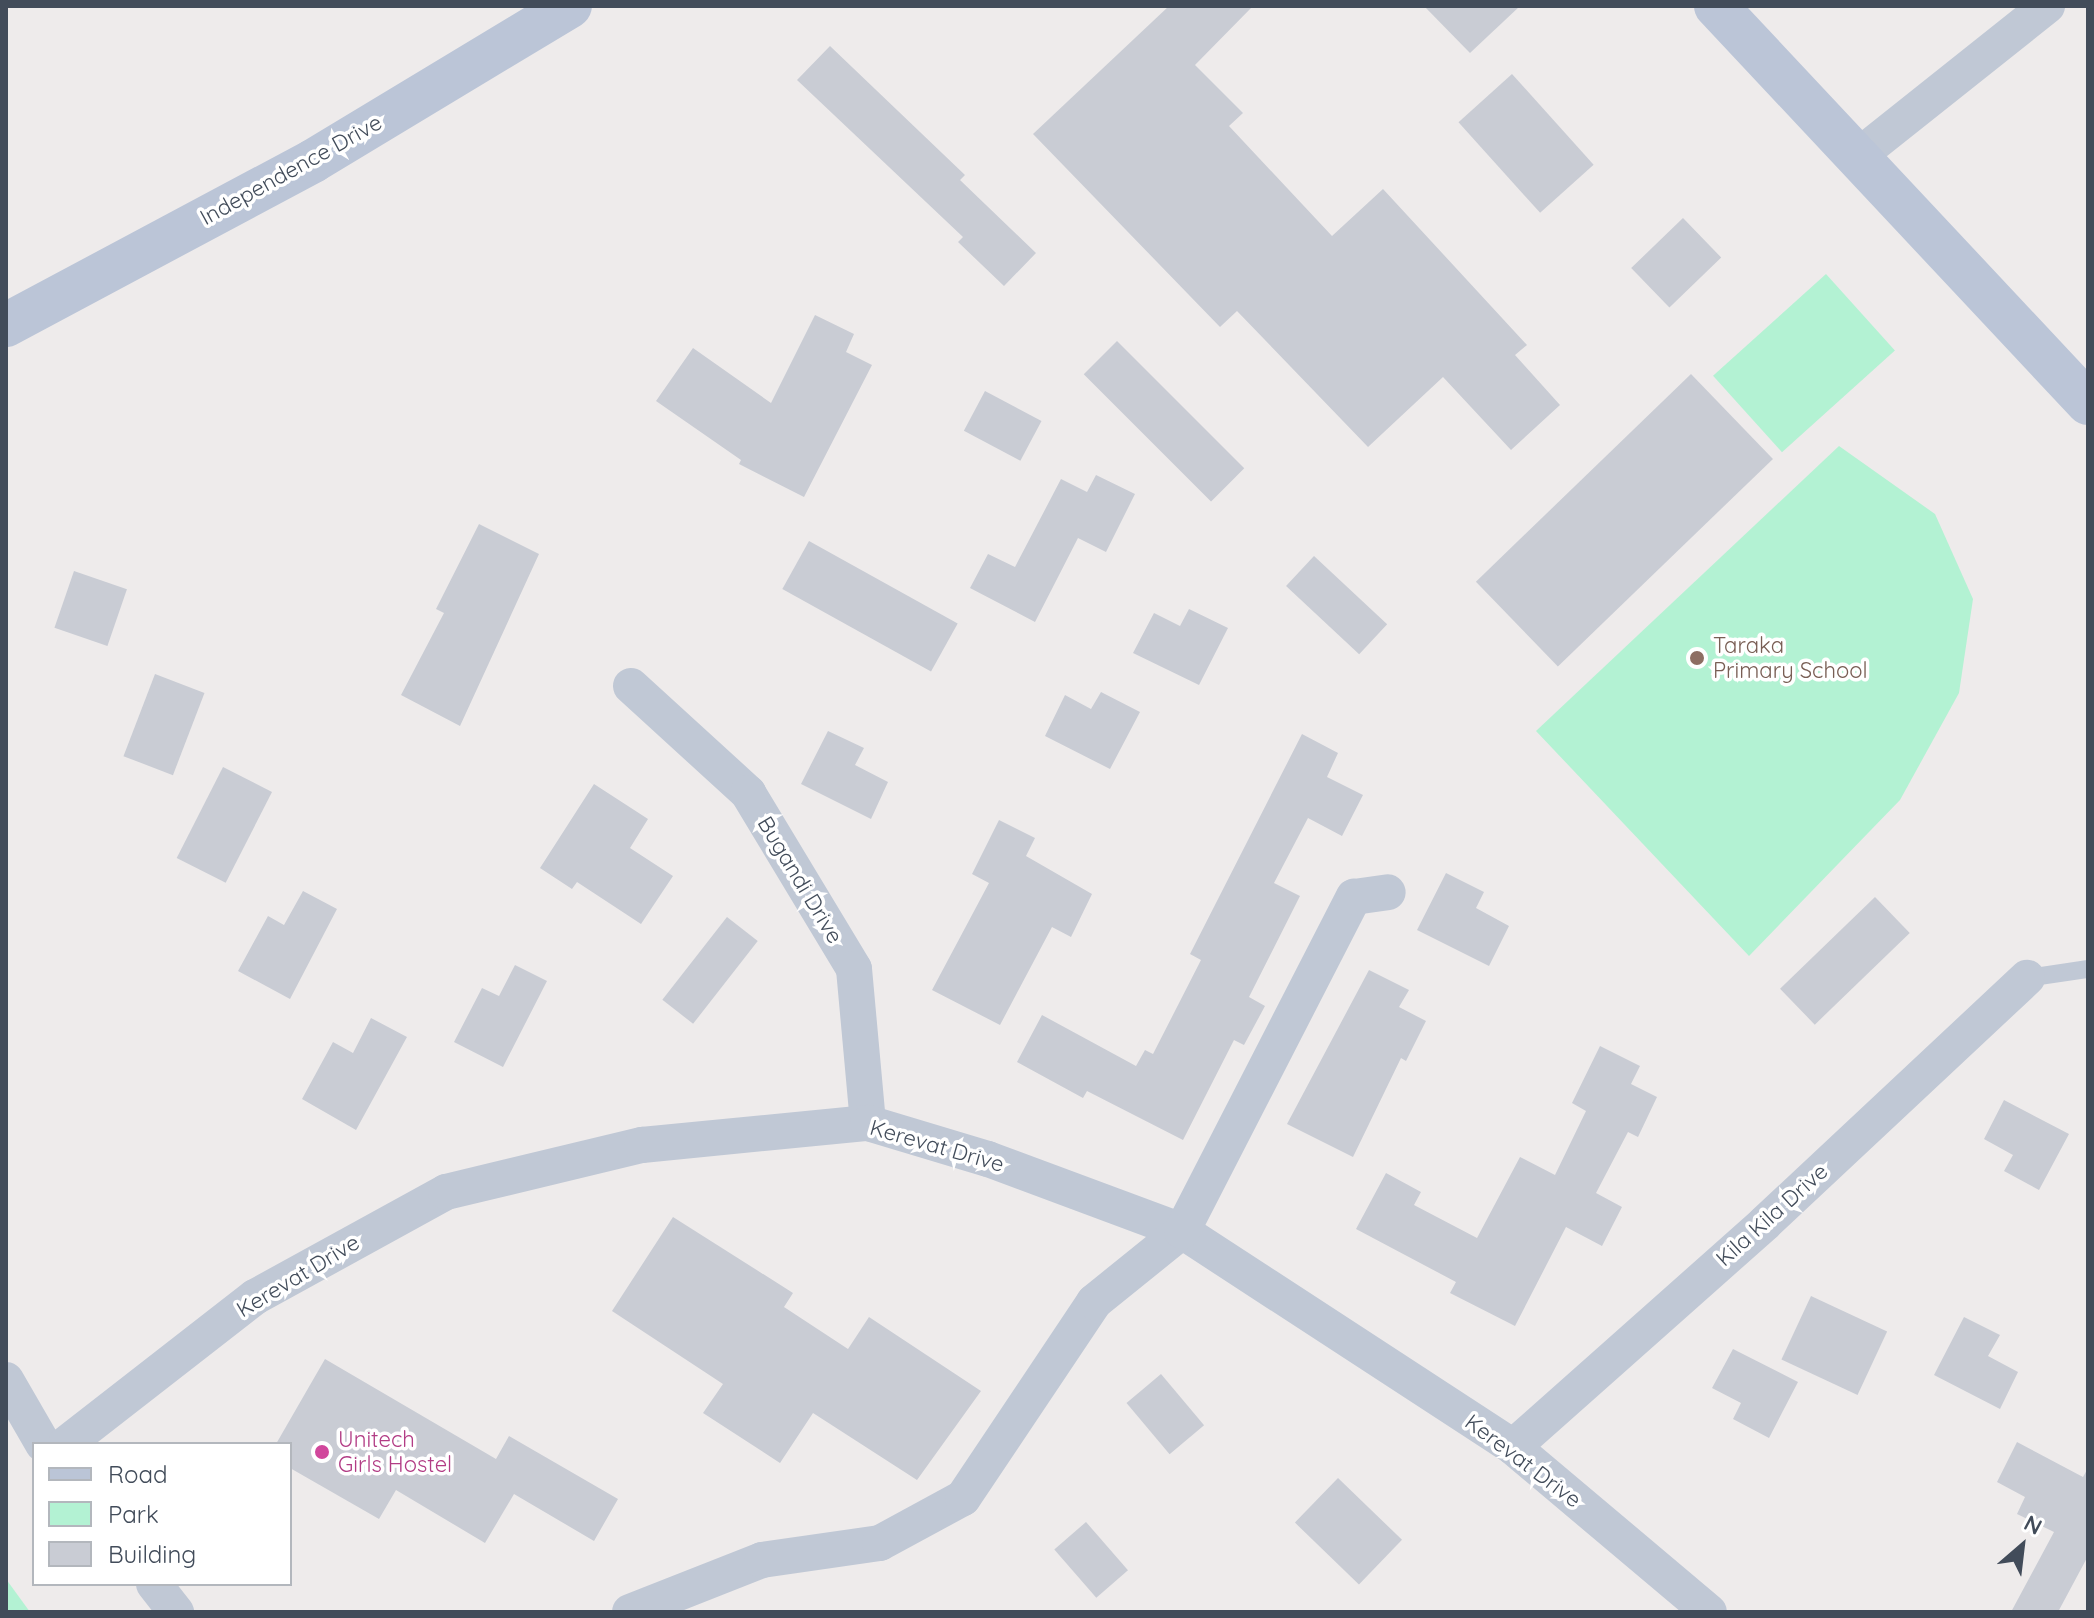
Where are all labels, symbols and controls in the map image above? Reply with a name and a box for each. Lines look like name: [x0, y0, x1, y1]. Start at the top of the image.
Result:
street label: Independence Drive: [196, 109, 386, 231]
place label: Taraka Primary School: [1713, 632, 1868, 684]
marker: Taraka Primary School: [1688, 649, 1706, 667]
street label: Bugandi Drive: [752, 812, 848, 948]
street label: Kerevat Drive: [867, 1114, 1007, 1178]
street label: Kila Kila Drive: [1711, 1158, 1833, 1272]
street label: Kerevat Drive: [232, 1229, 364, 1323]
street label: Kerevat Drive: [1460, 1409, 1586, 1513]
place label: Unitech Girls Hostel: [338, 1426, 452, 1478]
legend: [32, 1442, 292, 1586]
marker: Unitech Girls Hostel: [313, 1443, 331, 1461]
text: Road: [108, 1459, 168, 1489]
text: Park: [108, 1499, 159, 1529]
north arrow: [1982, 1506, 2062, 1586]
text: N: [2020, 1509, 2047, 1541]
text: Building: [108, 1539, 196, 1569]

